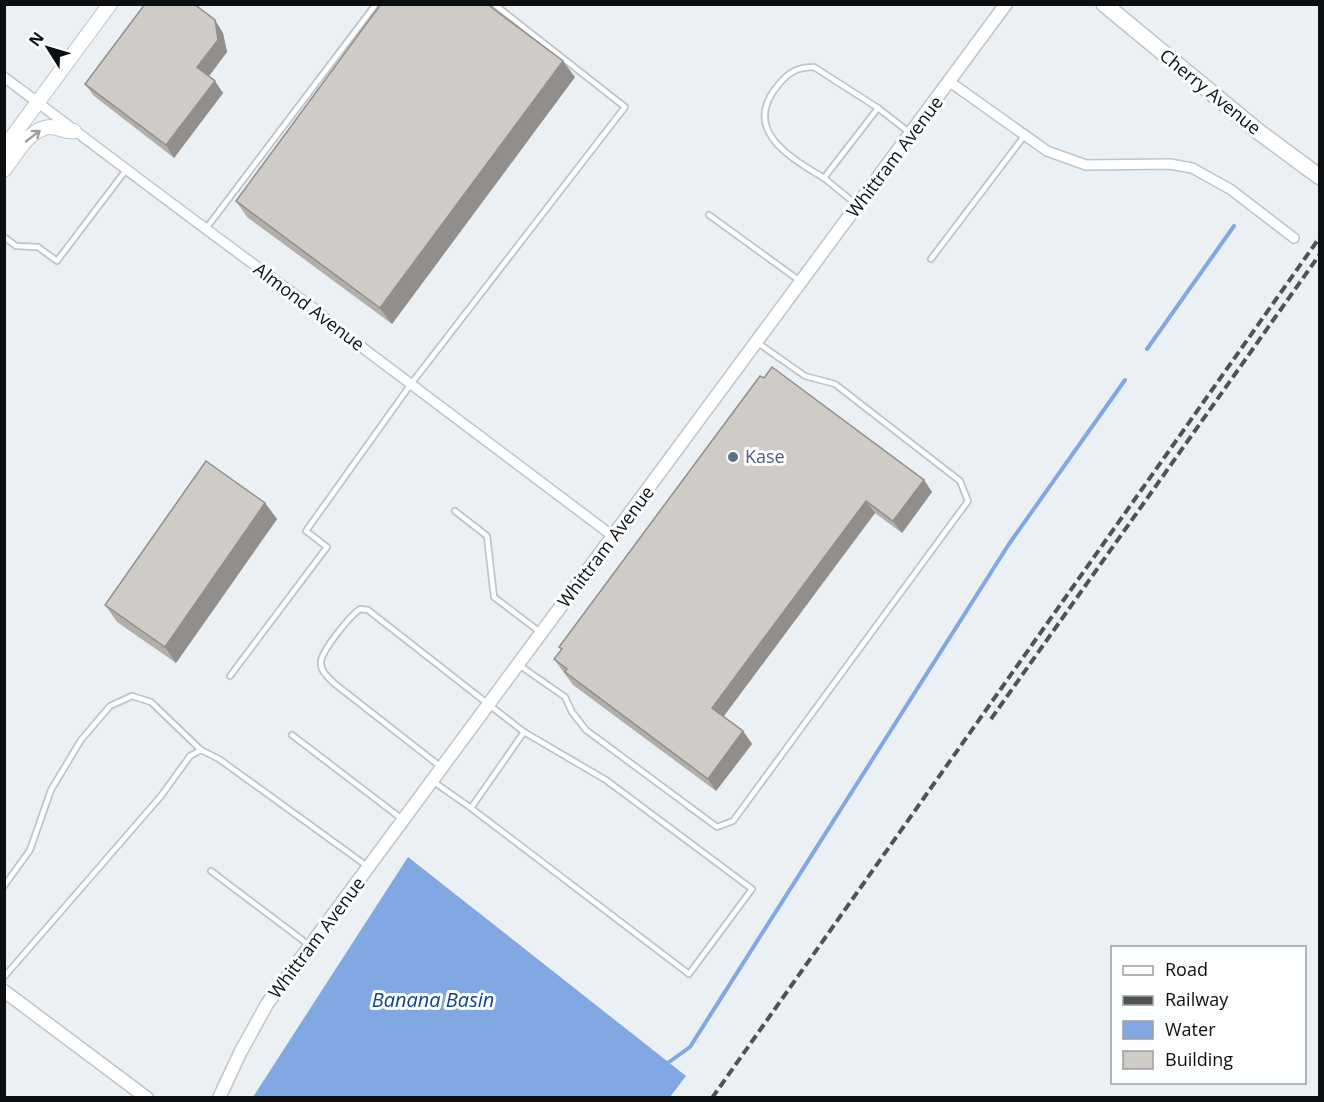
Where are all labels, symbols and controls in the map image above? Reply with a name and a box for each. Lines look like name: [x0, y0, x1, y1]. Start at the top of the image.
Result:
north arrow: [18, 18, 78, 78]
text: N: [23, 27, 49, 51]
street label: Cherry Avenue: [1155, 43, 1266, 139]
street label: Whittram Avenue: [841, 91, 948, 222]
one-way arrow: [25, 130, 41, 143]
street label: Almond Avenue: [249, 257, 370, 356]
place label: Kase: [745, 444, 785, 468]
marker: Kase: [726, 450, 740, 464]
street label: Whittram Avenue: [552, 481, 659, 612]
street label: Whittram Avenue: [263, 872, 370, 1003]
legend: [1111, 946, 1306, 1084]
text: Road: [1165, 957, 1208, 981]
water label: Banana Basin: [372, 986, 494, 1013]
text: Railway: [1165, 987, 1229, 1011]
text: Water: [1165, 1017, 1216, 1041]
text: Building: [1165, 1047, 1233, 1071]

